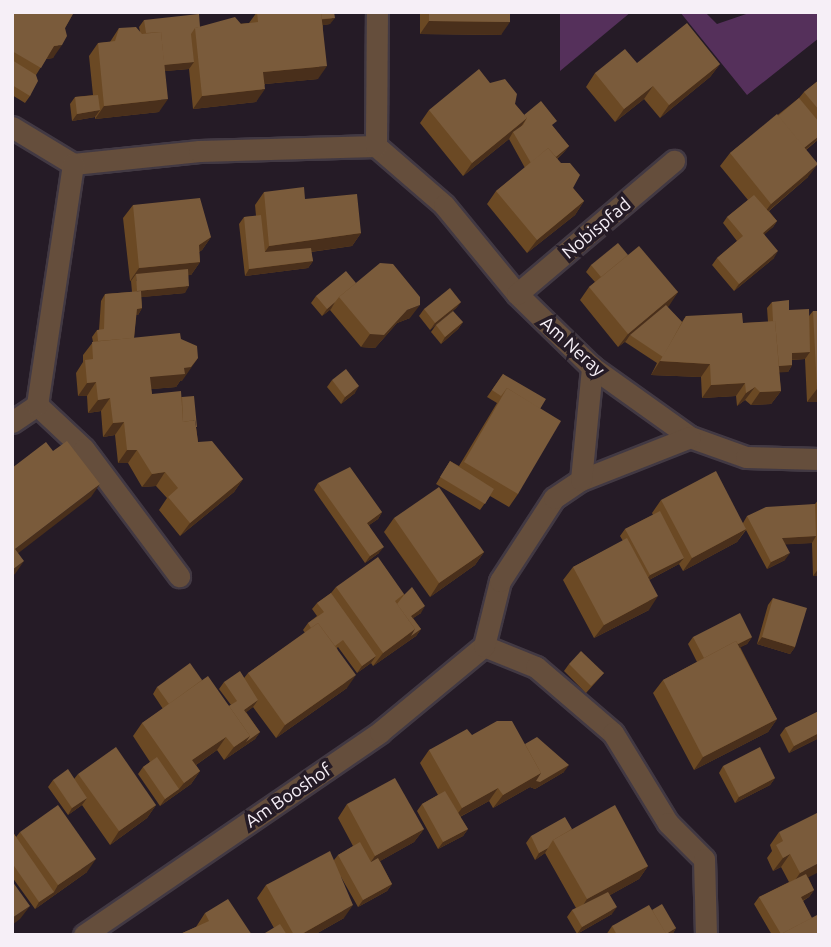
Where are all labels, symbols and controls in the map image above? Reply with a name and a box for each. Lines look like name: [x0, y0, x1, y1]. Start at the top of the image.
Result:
street label: Nobispfad: [557, 193, 635, 263]
street label: Am Neray: [536, 312, 610, 380]
street label: Am Booshof: [241, 758, 335, 832]

